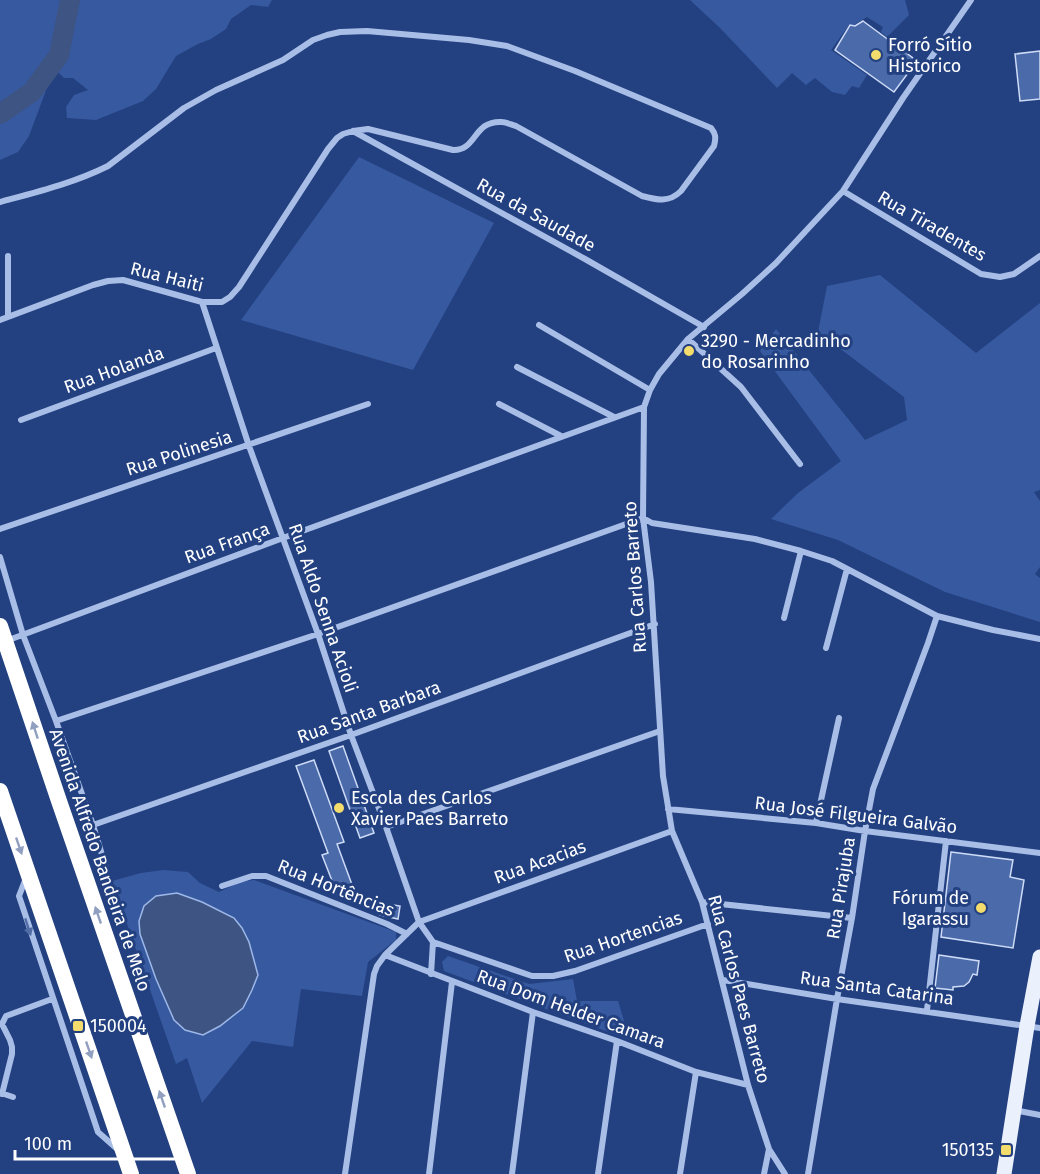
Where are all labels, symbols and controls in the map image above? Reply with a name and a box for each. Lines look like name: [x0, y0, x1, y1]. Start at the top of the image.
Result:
place label: Forró Sítio Historico: [888, 34, 972, 77]
marker: Forró Sítio Historico: [869, 48, 883, 62]
street label: Rua da Saudade: [473, 173, 599, 257]
street label: Rua Tiradentes: [874, 186, 990, 266]
street label: Rua Haiti: [128, 257, 206, 297]
place label: 3290 - Mercadinho do Rosarinho: [701, 330, 851, 373]
street label: Rua Holanda: [61, 342, 167, 398]
marker: 3290 - Mercadinho do Rosarinho: [682, 344, 696, 358]
street label: Rua Polinesia: [123, 425, 235, 481]
street label: Rua Carlos Barreto: [619, 500, 651, 654]
street label: Rua França: [181, 517, 273, 569]
street label: Rua Aldo Senna Acioli: [284, 520, 362, 696]
street label: Rua Santa Barbara: [294, 676, 444, 748]
one-way arrow: [30, 721, 39, 739]
street label: Avenida Alfredo Bandeira de Melo: [45, 726, 155, 994]
place label: Escola des Carlos Xavier Paes Barreto: [351, 787, 508, 830]
street label: Rua José Filgueira Galvão: [753, 792, 959, 838]
marker: Escola des Carlos Xavier Paes Barreto: [332, 801, 346, 815]
street label: Rua Acacias: [491, 835, 589, 889]
street label: Rua Pirajuba: [822, 835, 860, 941]
one-way arrow: [15, 837, 25, 855]
street label: Rua Hortências: [274, 855, 398, 921]
place label: Fórum de Igarassu: [892, 887, 969, 930]
street label: Rua Carlos Paes Barreto: [703, 892, 775, 1086]
marker: Fórum de Igarassu: [974, 901, 988, 915]
one-way arrow: [93, 906, 103, 924]
street label: Rua Hortencias: [561, 906, 685, 968]
one-way arrow: [24, 918, 34, 936]
street label: Rua Dom Helder Camara: [474, 965, 668, 1053]
street label: Rua Santa Catarina: [799, 966, 955, 1010]
place label: 150004: [90, 1015, 147, 1037]
marker: 150004: [71, 1019, 85, 1033]
one-way arrow: [85, 1042, 95, 1060]
one-way arrow: [157, 1090, 166, 1108]
scale bar: [15, 1123, 182, 1161]
text: 100 m: [24, 1133, 72, 1155]
place label: 150135: [942, 1139, 994, 1161]
marker: 150135: [999, 1143, 1013, 1157]

